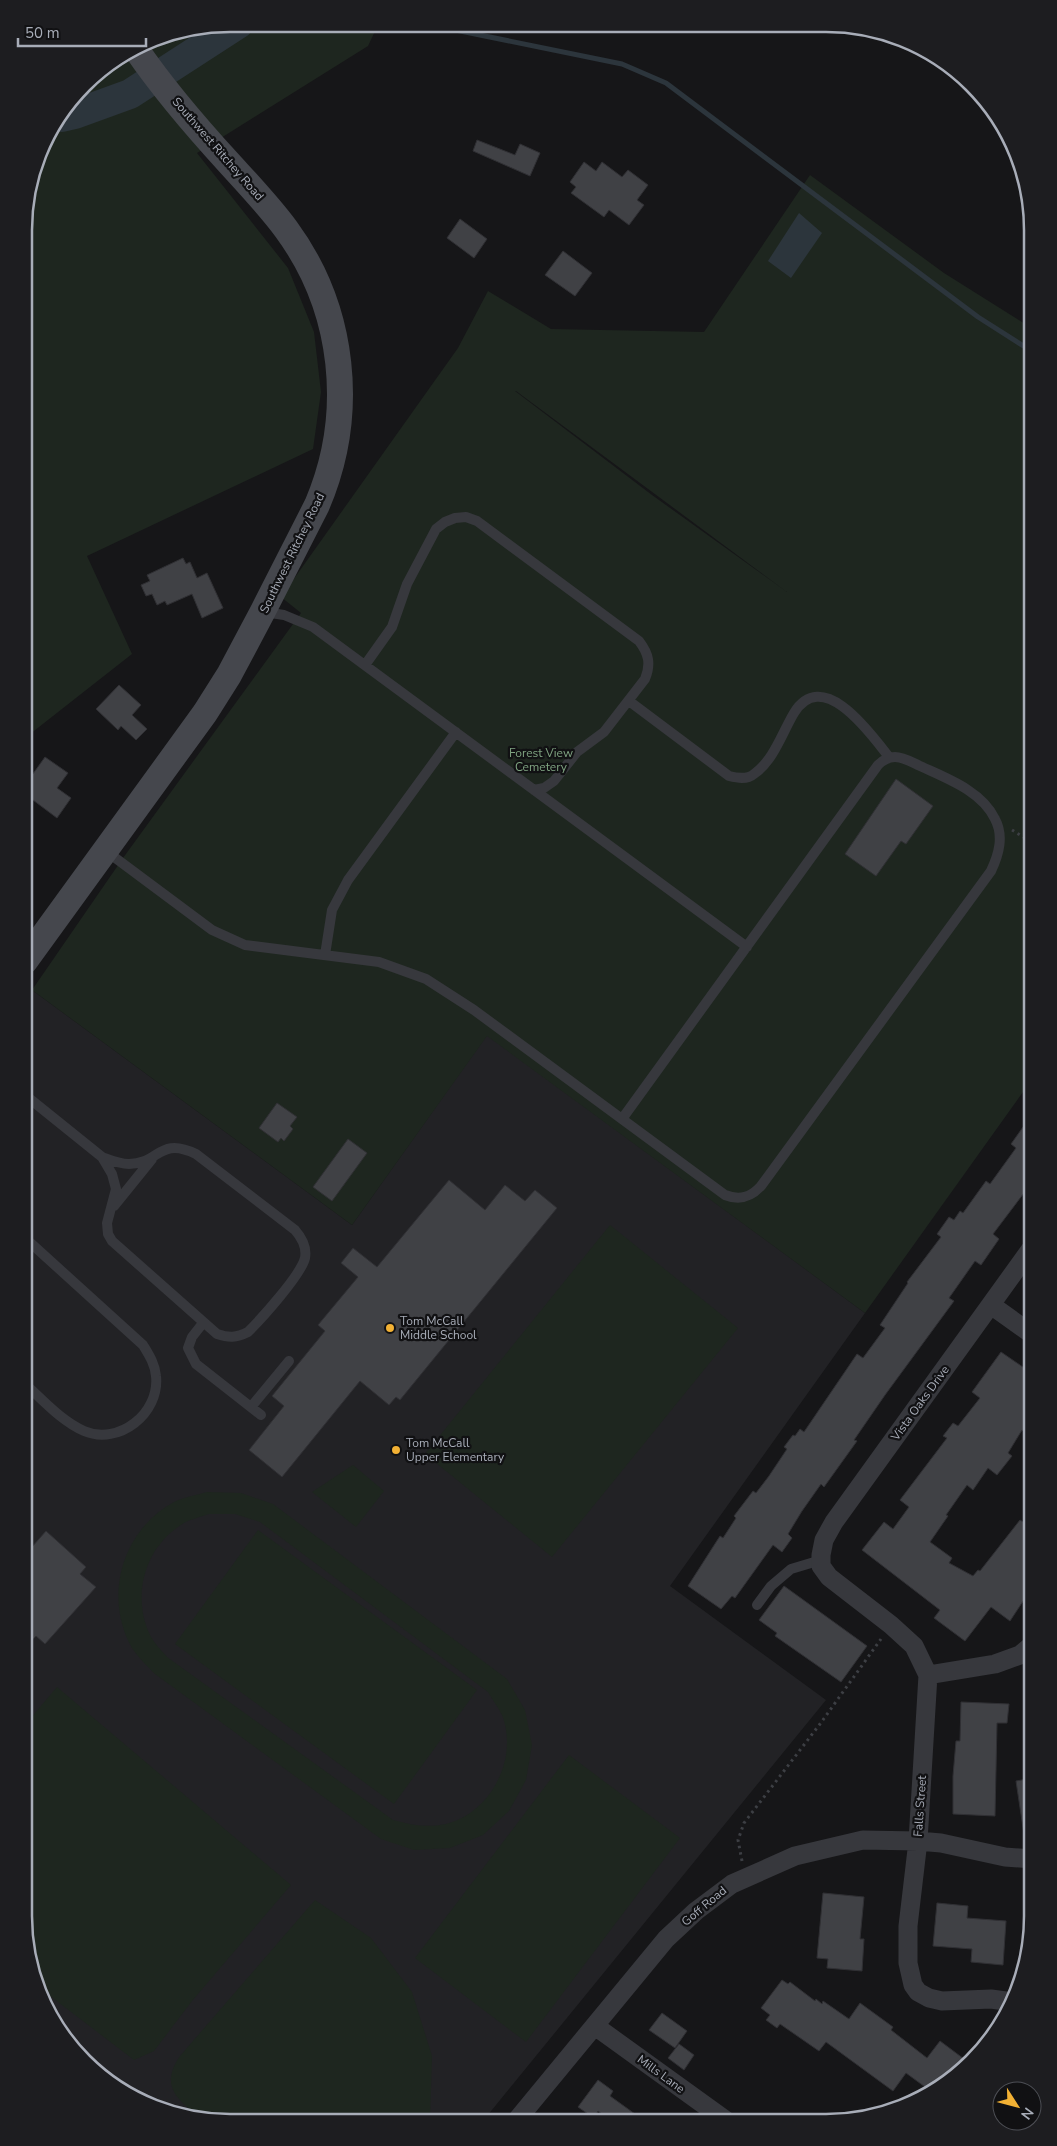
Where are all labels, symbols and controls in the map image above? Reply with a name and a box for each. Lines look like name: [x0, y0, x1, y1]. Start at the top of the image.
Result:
scale bar: [18, 15, 145, 47]
text: 50 m: [25, 23, 60, 43]
street label: Southwest Ritchey Road: [169, 94, 267, 204]
street label: Southwest Ritchey Road: [256, 490, 328, 616]
park label: Forest View Cemetery: [509, 745, 573, 775]
place label: Tom McCall Middle School: [400, 1313, 477, 1343]
marker: Tom McCall Middle School: [384, 1322, 396, 1334]
street label: Vista Oaks Drive: [887, 1362, 953, 1445]
place label: Tom McCall Upper Elementary: [406, 1435, 505, 1465]
marker: Tom McCall Upper Elementary: [390, 1444, 402, 1456]
street label: Falls Street: [910, 1774, 930, 1837]
street label: Goff Road: [678, 1882, 730, 1930]
street label: Mills Lane: [634, 2051, 688, 2097]
north arrow: [992, 2081, 1042, 2131]
text: N: [1016, 2104, 1038, 2123]

